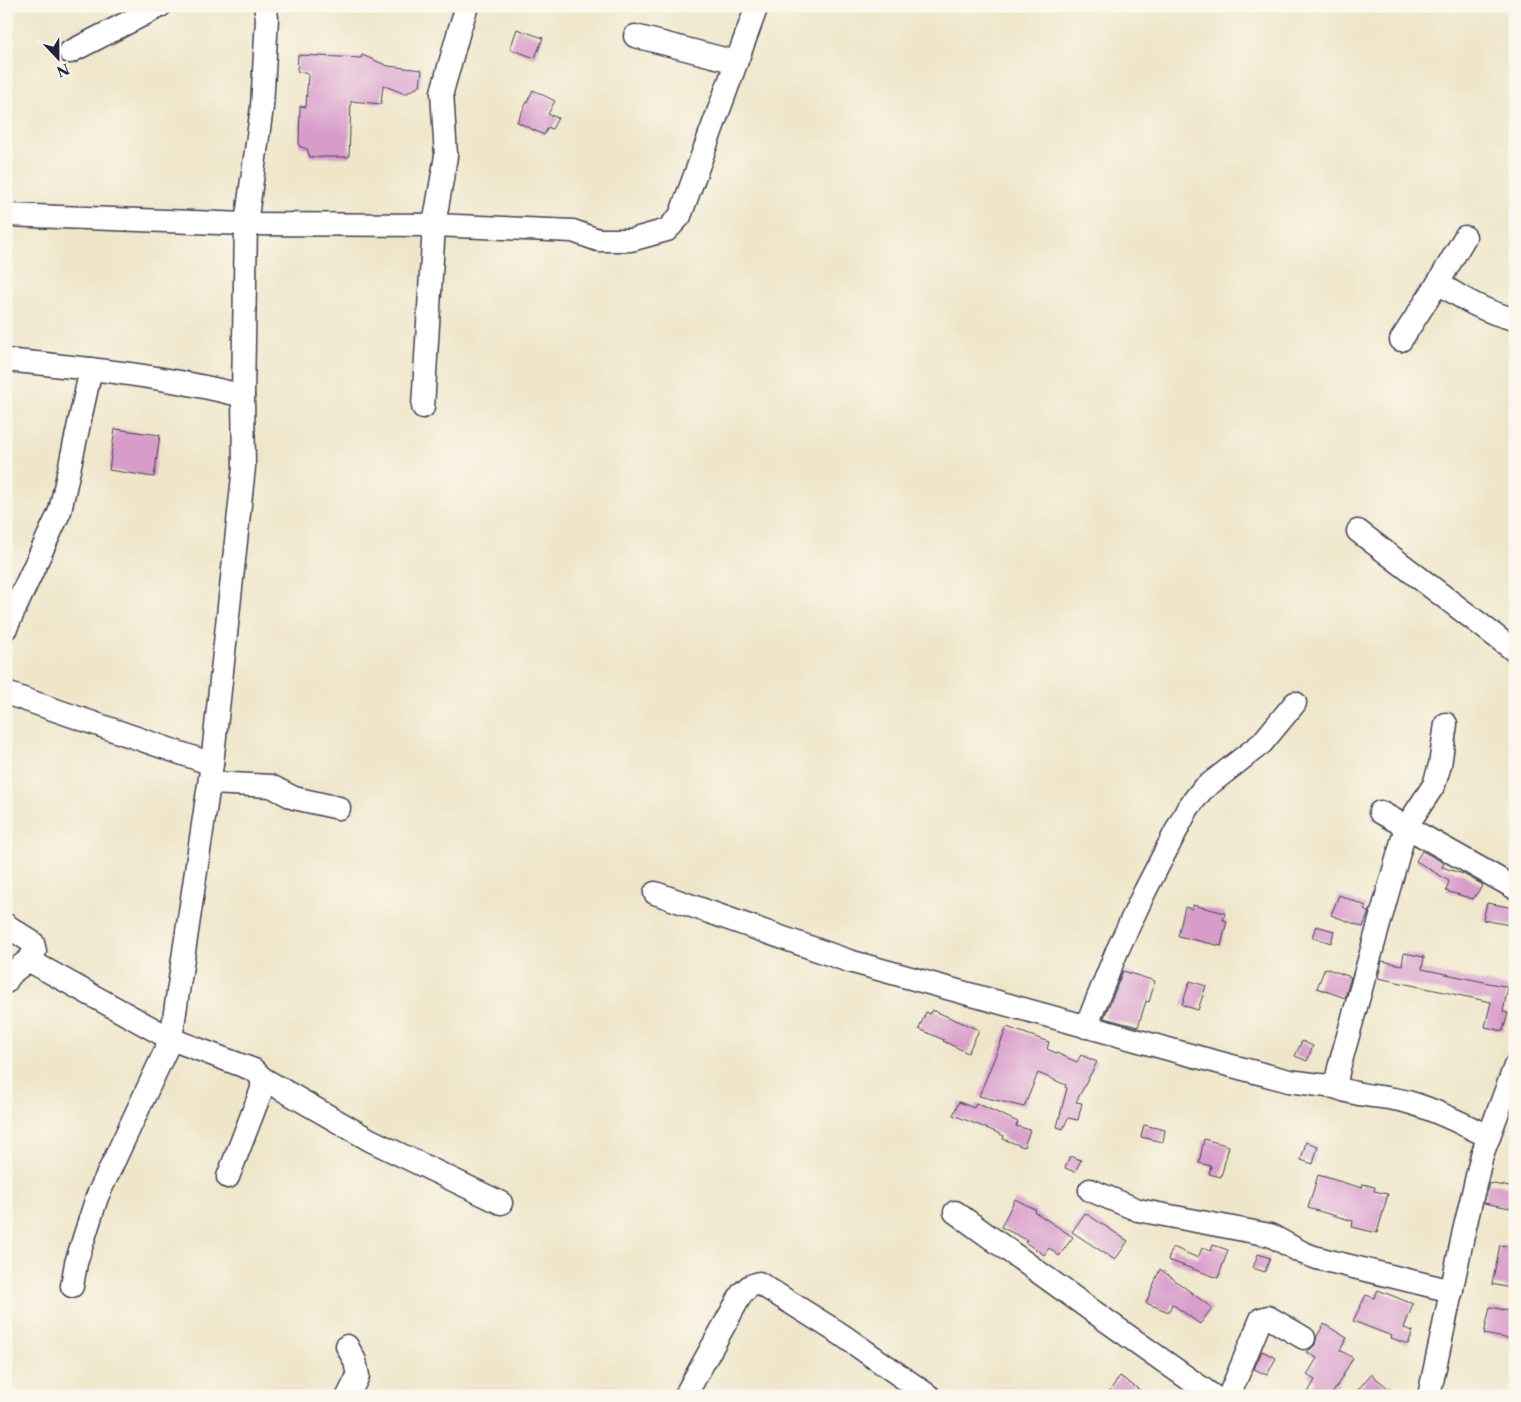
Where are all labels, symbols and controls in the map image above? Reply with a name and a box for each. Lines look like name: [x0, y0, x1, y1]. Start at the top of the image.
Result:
north arrow: [32, 32, 82, 82]
text: N: [54, 59, 72, 81]

